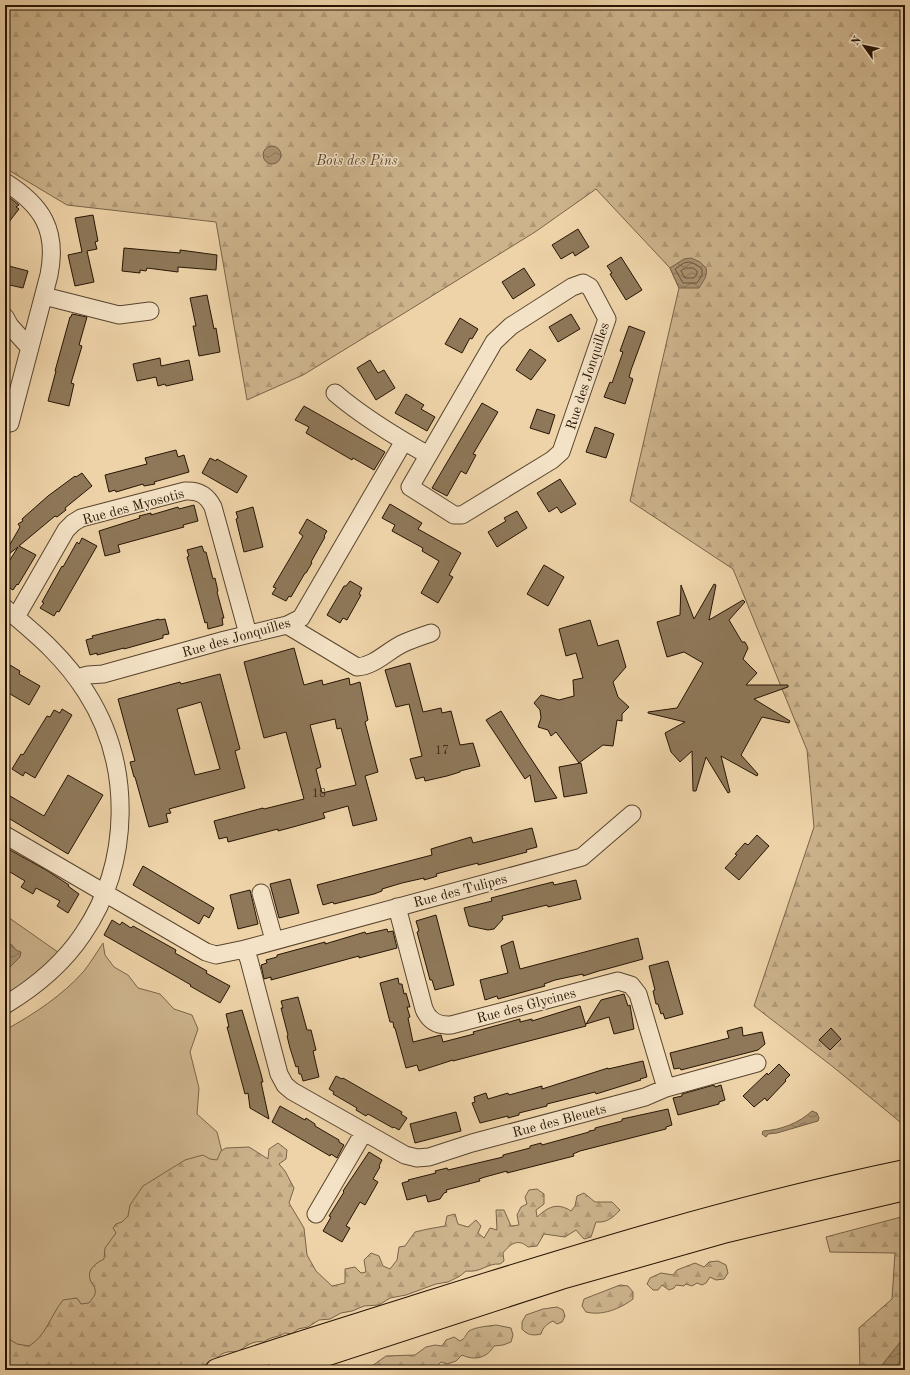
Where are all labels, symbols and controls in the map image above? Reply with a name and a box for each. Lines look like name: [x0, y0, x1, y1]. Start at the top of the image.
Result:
north arrow: [844, 26, 884, 66]
text: N: [850, 34, 864, 48]
park label: Bois des Pins: [315, 154, 398, 168]
street label: Rue des Jonquilles: [564, 321, 612, 432]
street label: Rue des Myosotis: [81, 487, 186, 527]
street label: Rue des Jonquilles: [181, 616, 292, 660]
house number: 17: [435, 745, 449, 757]
house number: 18: [312, 788, 326, 800]
street label: Rue des Tulipes: [412, 872, 509, 910]
street label: Rue des Glycines: [475, 986, 577, 1026]
street label: Rue des Bleuets: [511, 1102, 608, 1140]

